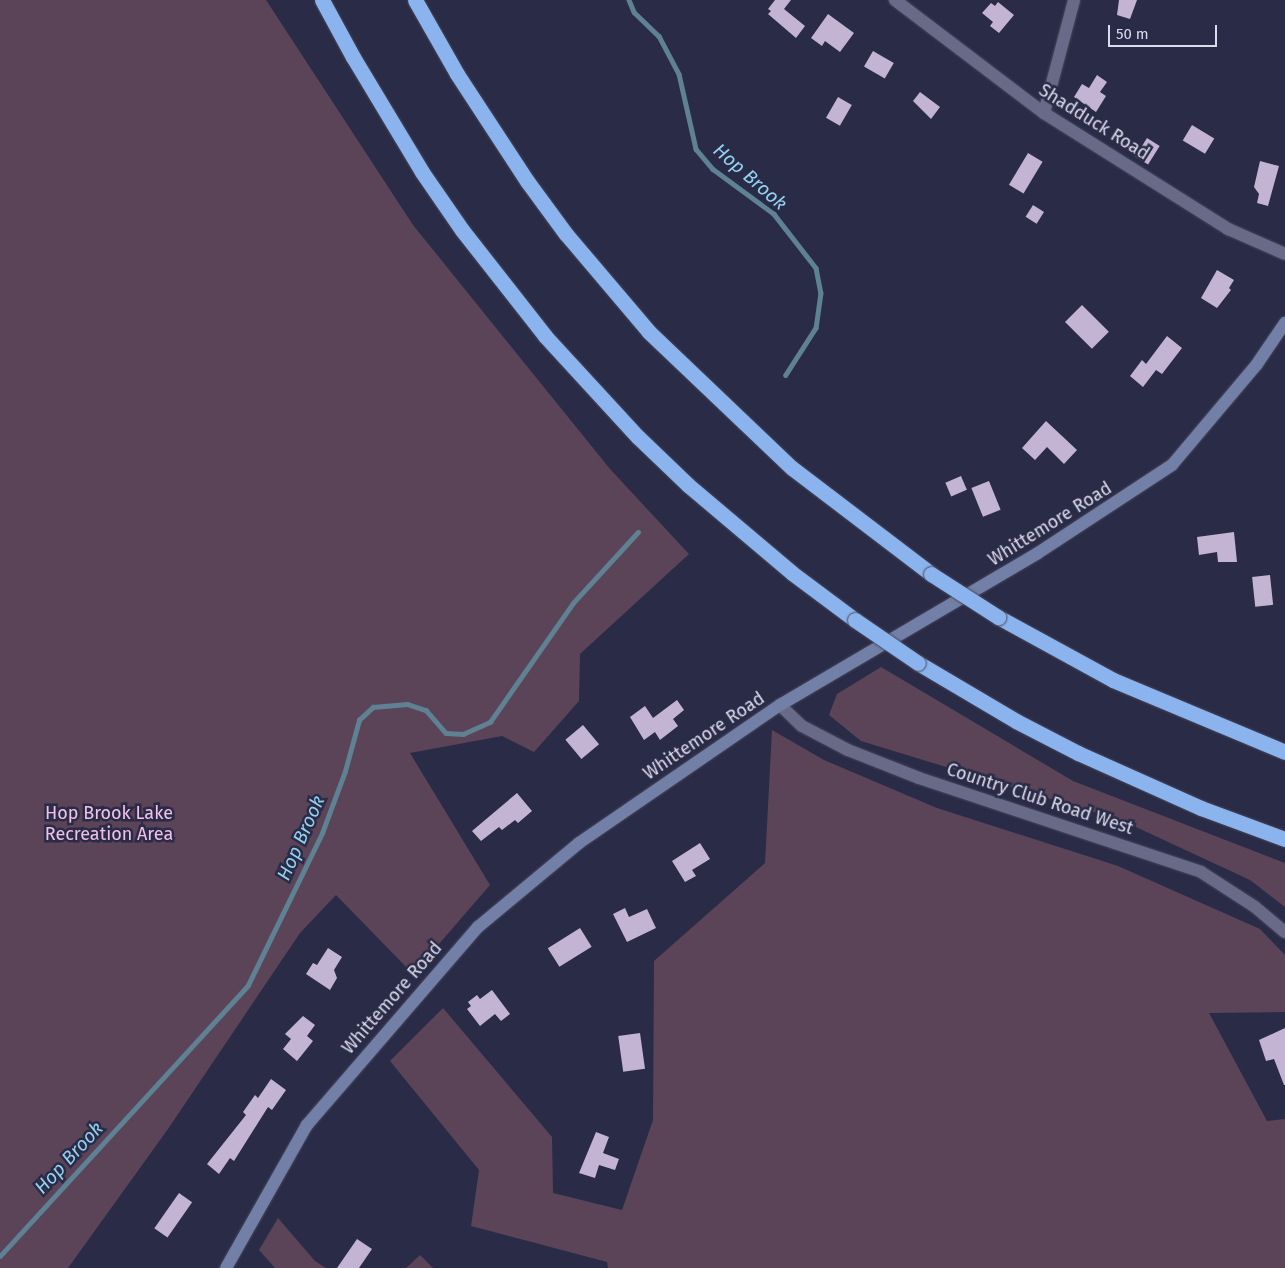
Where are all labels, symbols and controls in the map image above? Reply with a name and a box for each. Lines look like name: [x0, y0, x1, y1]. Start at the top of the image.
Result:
scale bar: [1110, 15, 1219, 47]
text: 50 m: [1116, 25, 1149, 43]
street label: Shadduck Road: [1035, 79, 1153, 165]
water label: Hop Brook: [709, 139, 791, 215]
street label: Whittemore Road: [984, 477, 1116, 571]
street label: Whittemore Road: [639, 687, 769, 785]
street label: Country Club Road West: [944, 759, 1136, 839]
water label: Hop Brook: [272, 792, 330, 884]
park label: Hop Brook Lake Recreation Area: [45, 803, 173, 846]
street label: Whittemore Road: [337, 938, 447, 1058]
water label: Hop Brook: [30, 1117, 108, 1199]

